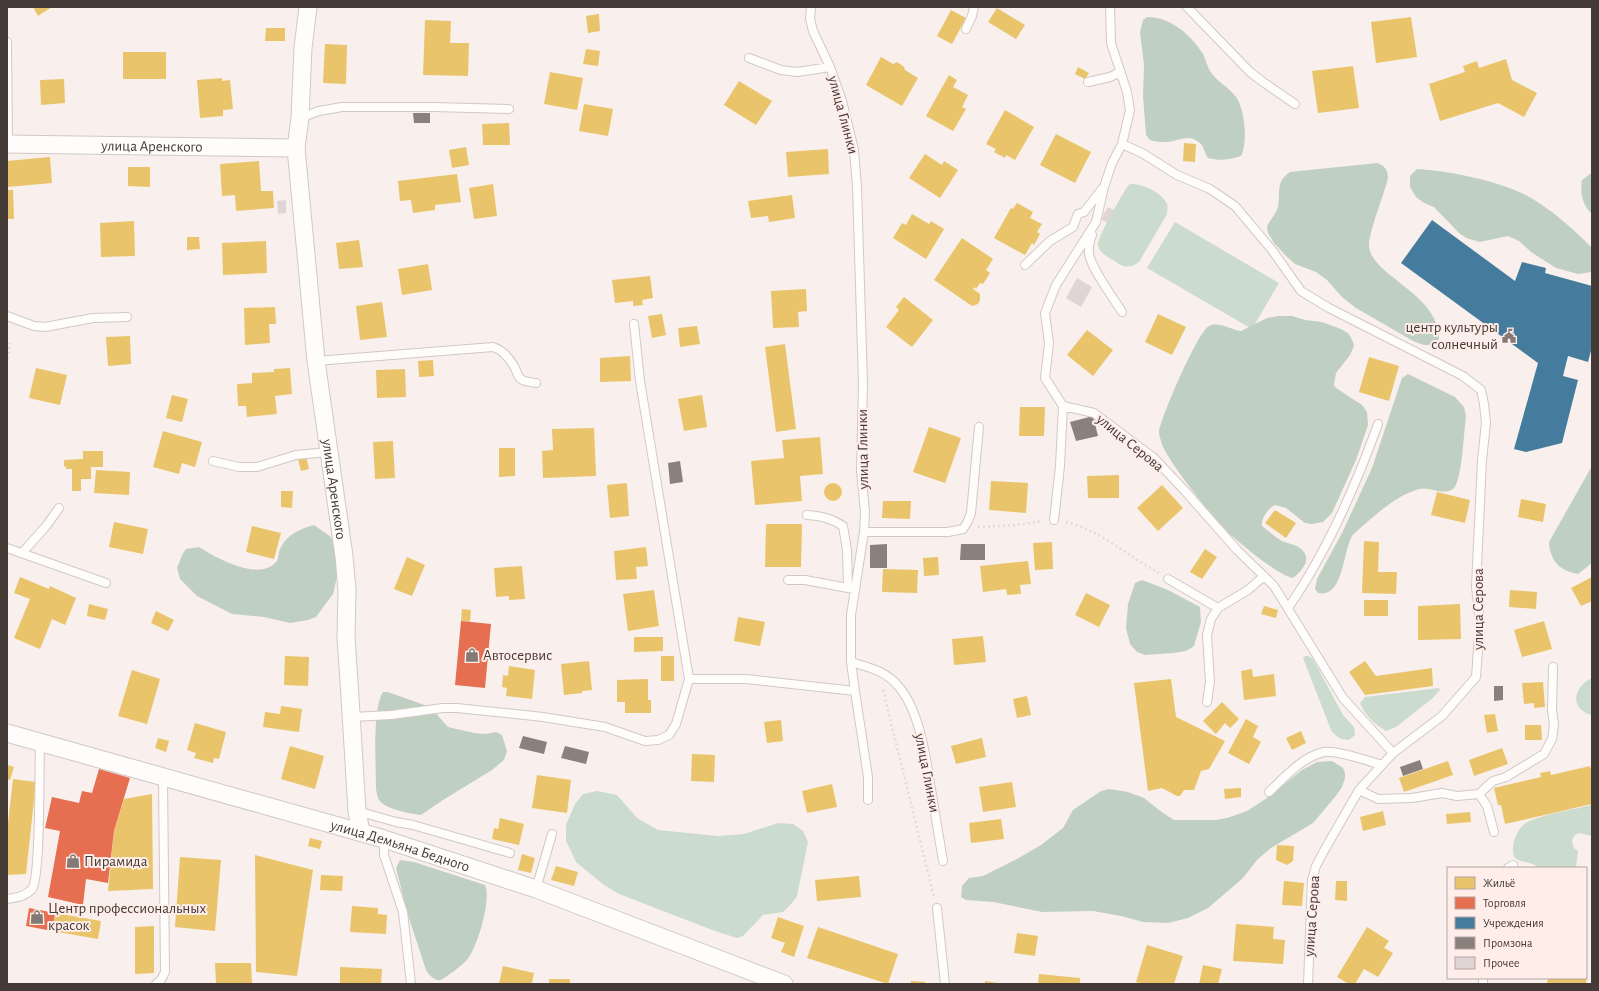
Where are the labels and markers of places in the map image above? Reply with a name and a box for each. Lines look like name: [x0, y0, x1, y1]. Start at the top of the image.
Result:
place label: центр культуры солнечный: [1405, 320, 1498, 352]
public building icon: центр культуры солнечный: [1501, 328, 1517, 344]
shop icon: Автосервис: [464, 647, 480, 663]
place label: Автосервис: [483, 648, 552, 663]
shop icon: Пирамида: [65, 853, 81, 869]
place label: Пирамида: [84, 854, 148, 869]
place label: Центр профессиональных красок: [48, 901, 206, 933]
shop icon: Центр профессиональных красок: [29, 909, 45, 925]

